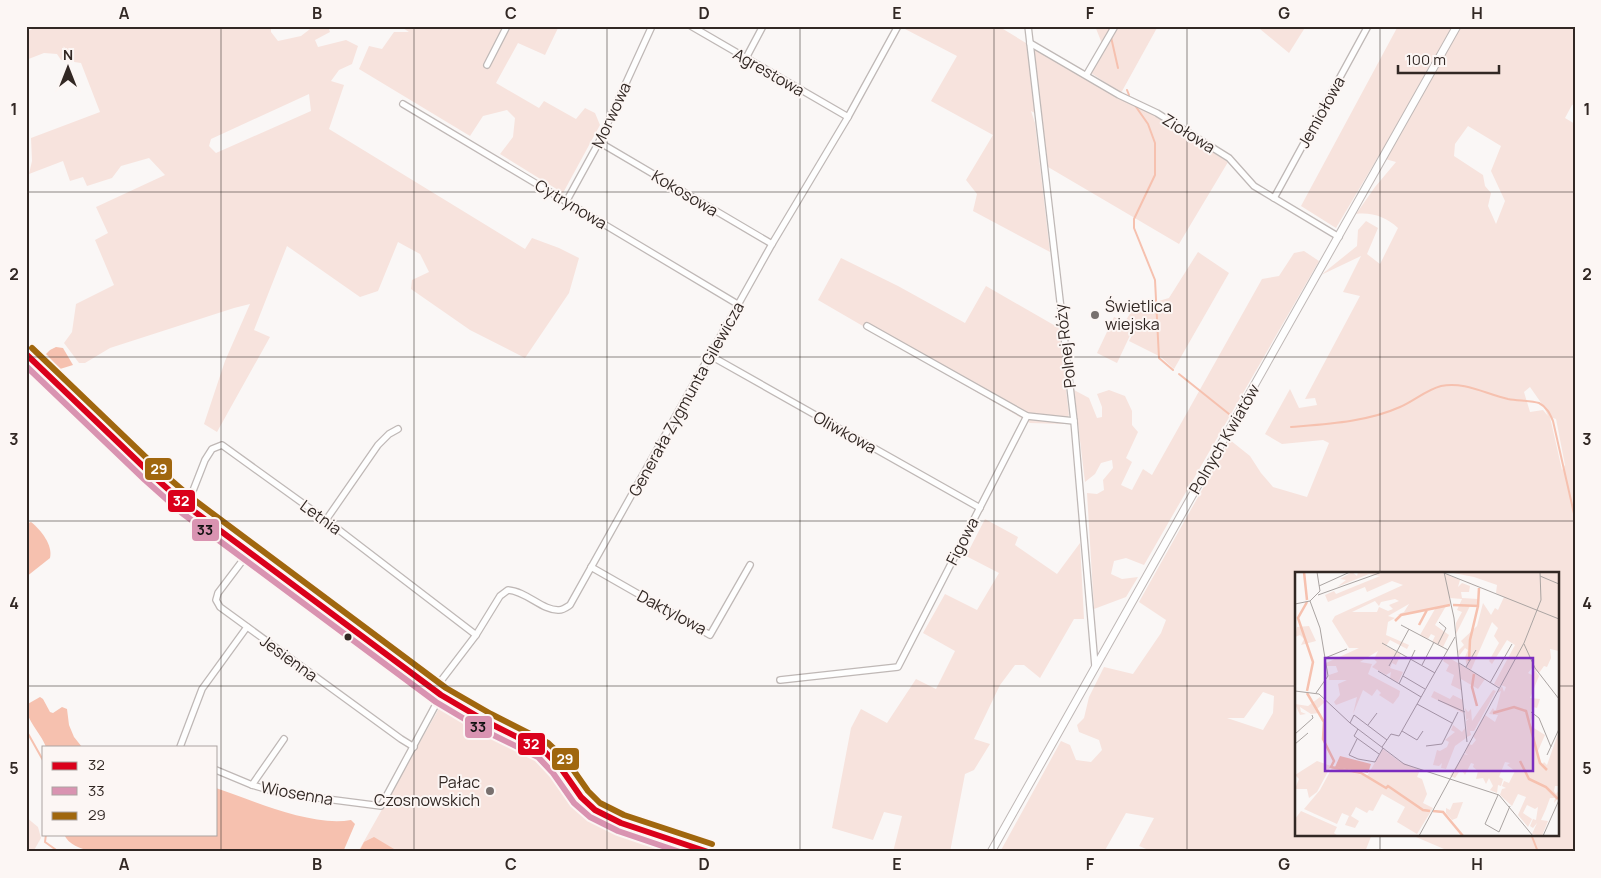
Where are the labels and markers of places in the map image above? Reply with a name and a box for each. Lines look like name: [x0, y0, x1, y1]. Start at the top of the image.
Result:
place label: Świetlica wiejska: [1105, 295, 1172, 335]
marker: Świetlica wiejska: [1089, 309, 1101, 321]
unlabelled marker: [343, 632, 353, 642]
place label: Pałac Czosnowskich: [374, 771, 480, 811]
marker: Pałac Czosnowskich: [484, 785, 496, 797]

